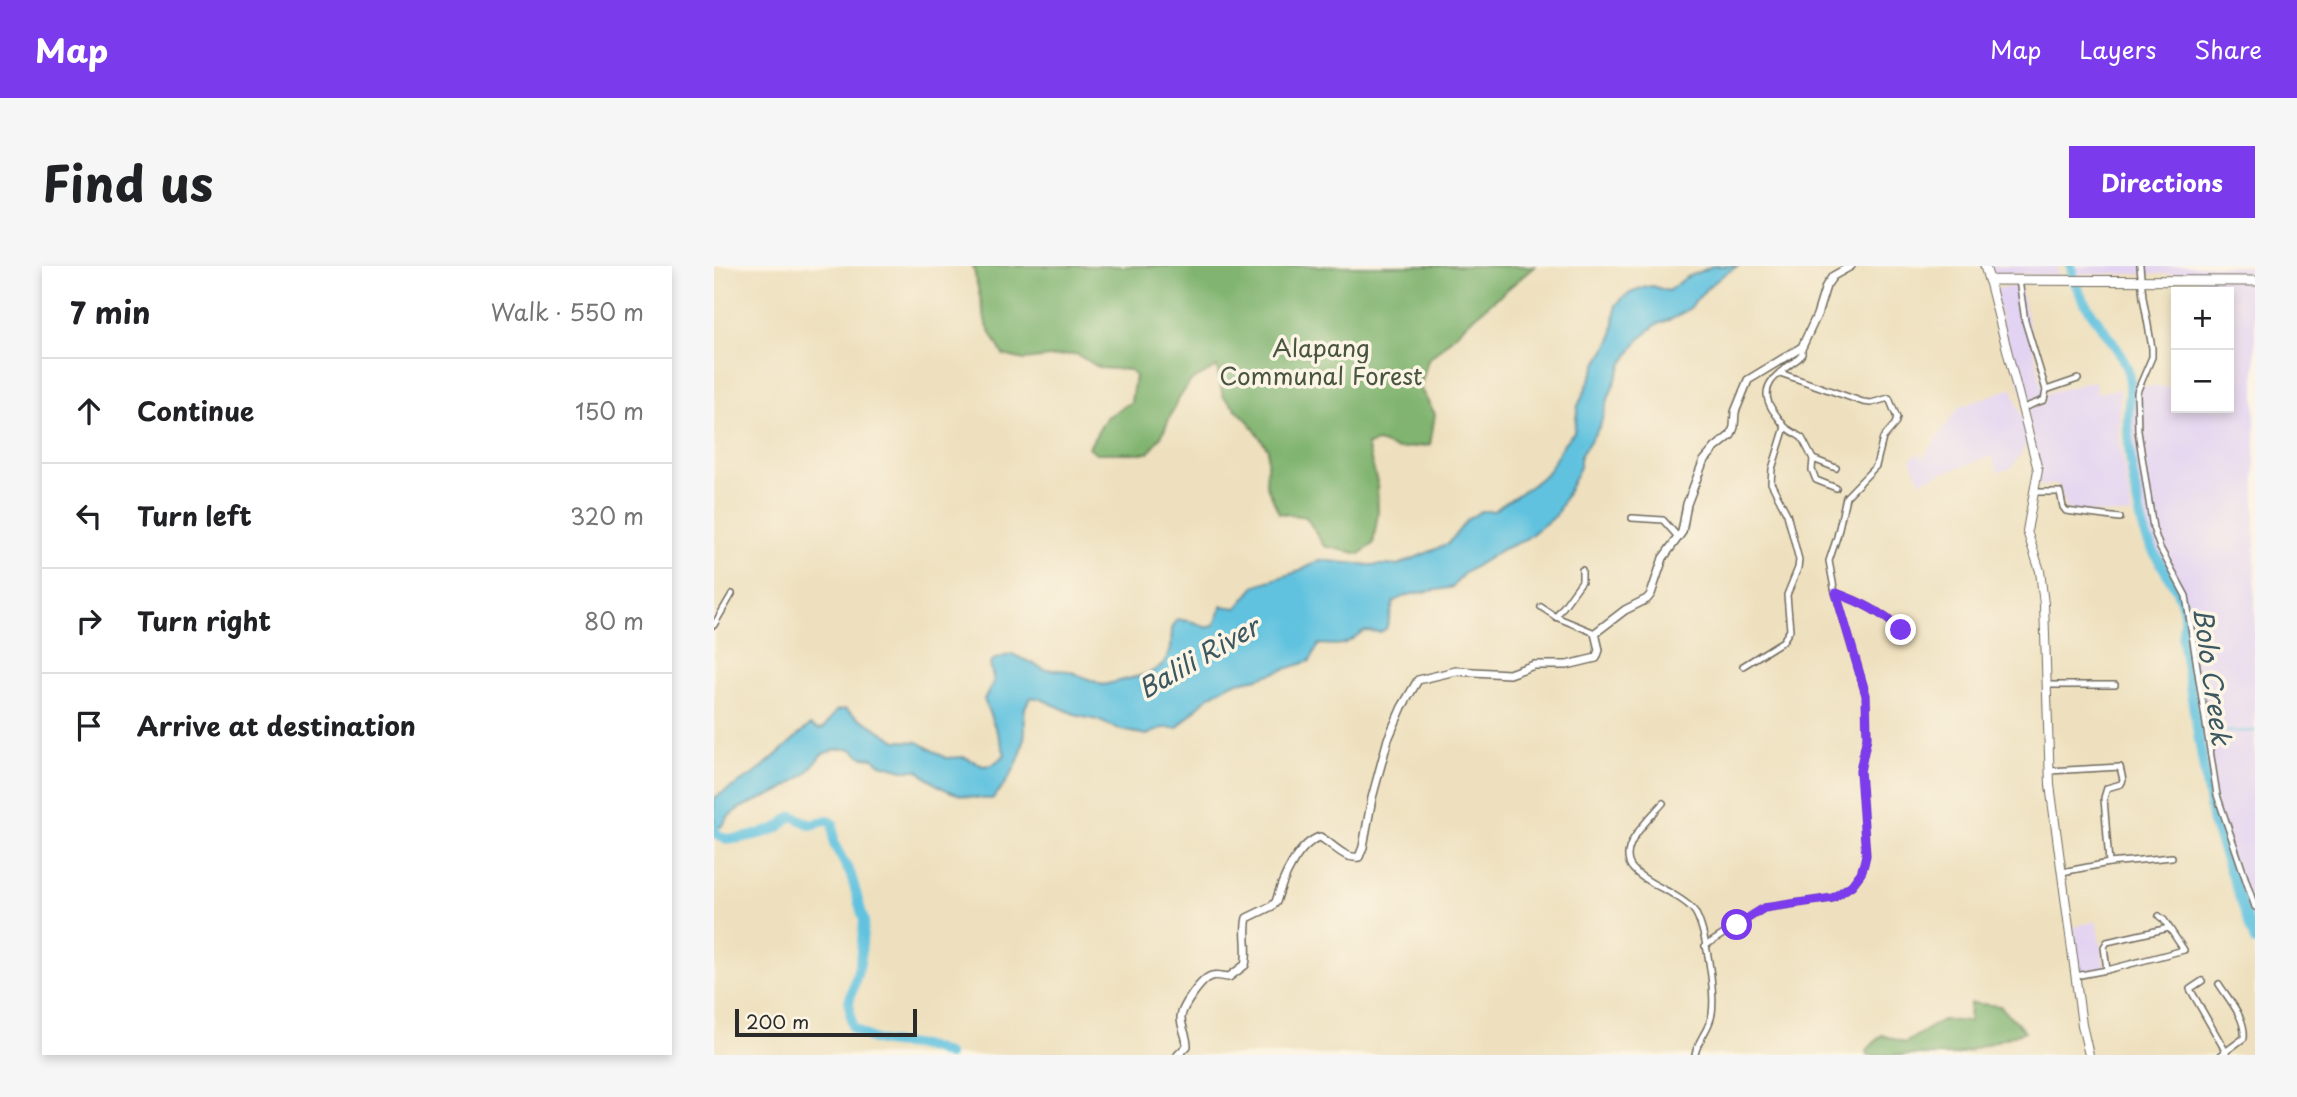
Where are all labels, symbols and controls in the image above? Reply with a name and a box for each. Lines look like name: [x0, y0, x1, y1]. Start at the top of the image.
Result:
text: Map: [35, 24, 108, 74]
text: Map: [1990, 31, 2041, 67]
text: Layers: [2079, 31, 2156, 67]
text: Share: [2194, 31, 2262, 67]
text: Find us: [42, 145, 213, 219]
button: Directions: [2069, 146, 2255, 218]
map controls: [2171, 287, 2234, 413]
button: +: [2171, 287, 2234, 350]
text: 7 min: [70, 289, 151, 334]
text: Walk · 550 m: [491, 294, 644, 329]
park label: Alapang Communal Forest: [1219, 329, 1423, 393]
button: −: [2171, 350, 2234, 413]
text: Continue: [137, 391, 254, 430]
icon: ahead: [70, 392, 108, 430]
text: 150 m: [575, 393, 644, 428]
text: Turn left: [137, 496, 252, 535]
icon: left: [70, 497, 108, 535]
text: 320 m: [570, 498, 644, 533]
text: Turn right: [137, 601, 271, 640]
icon: right: [70, 602, 108, 640]
text: 80 m: [584, 603, 644, 638]
water label: Balili River: [1130, 605, 1269, 707]
water label: Bolo Creek: [2184, 605, 2242, 749]
route end: [1885, 614, 1916, 645]
text: Arrive at destination: [137, 706, 416, 745]
icon: arrive: [70, 707, 108, 745]
route start: [1721, 909, 1752, 940]
scale bar: [735, 1006, 917, 1038]
text: 200 m: [746, 1007, 809, 1035]

